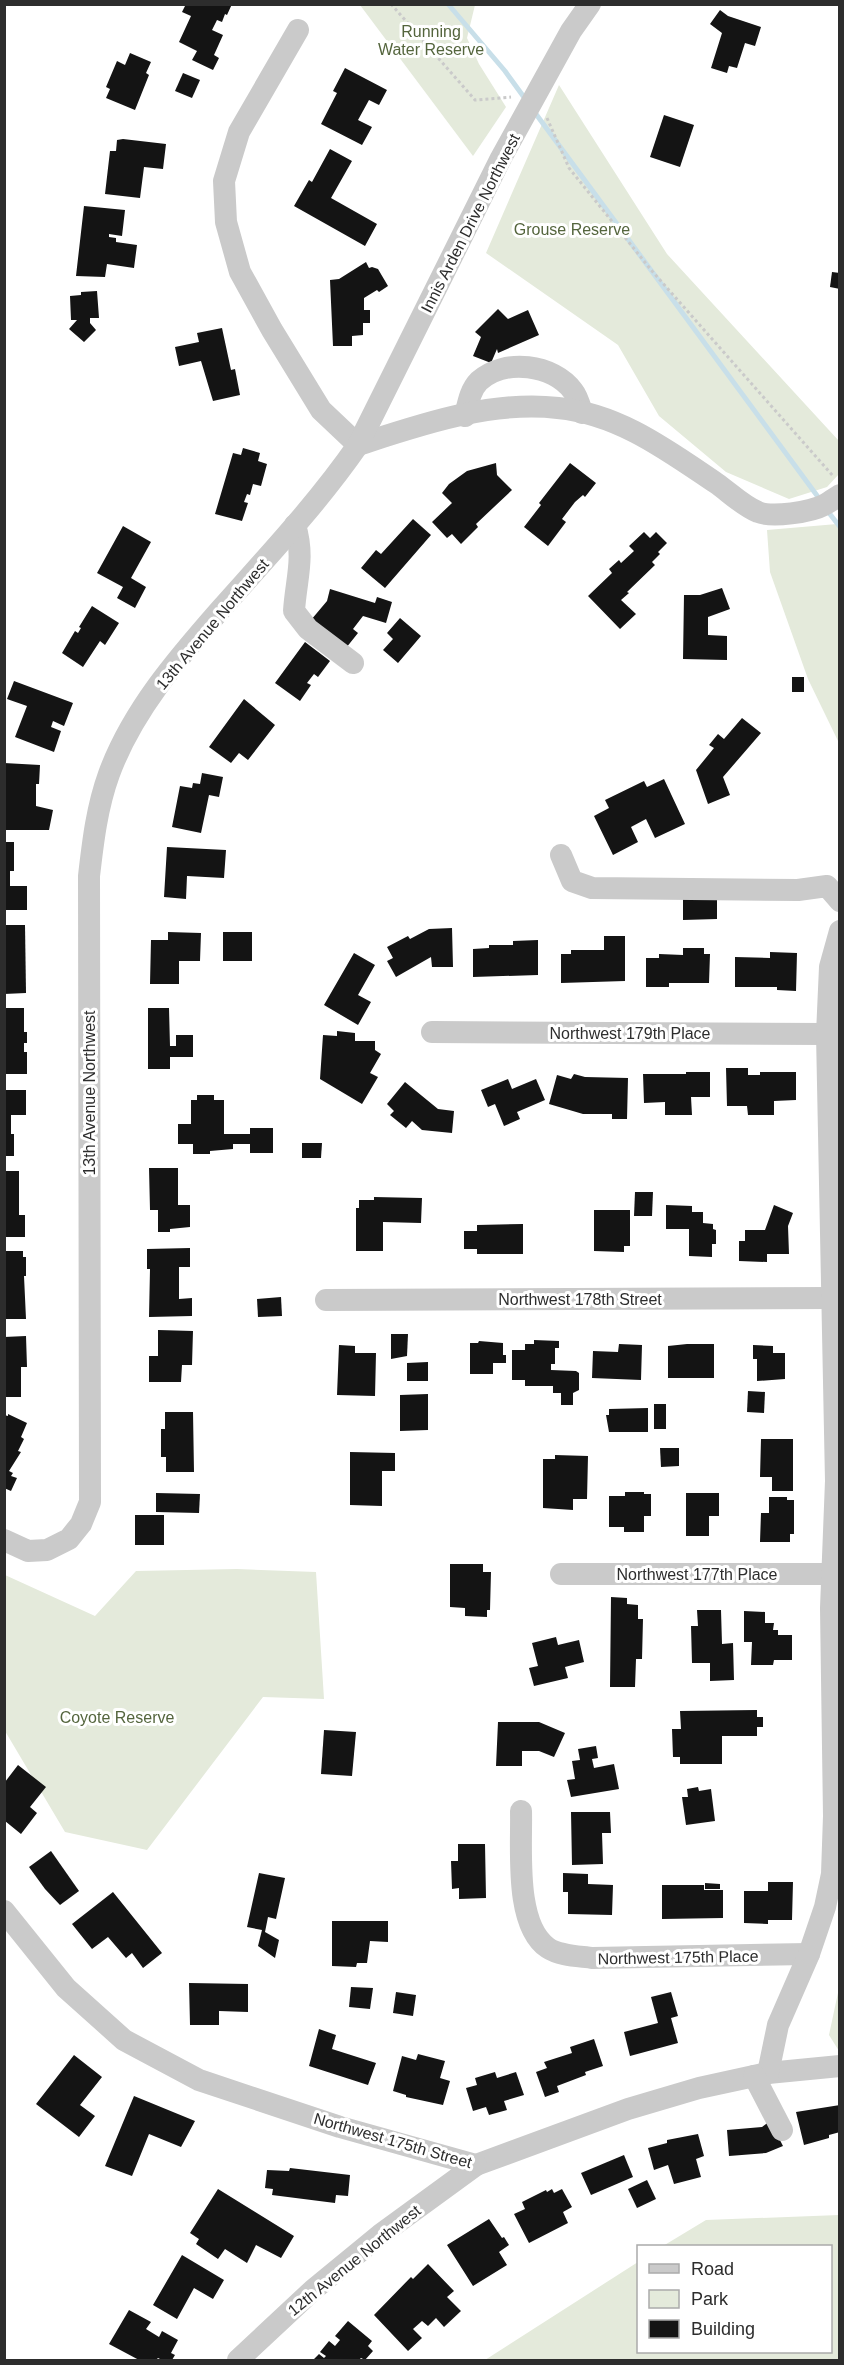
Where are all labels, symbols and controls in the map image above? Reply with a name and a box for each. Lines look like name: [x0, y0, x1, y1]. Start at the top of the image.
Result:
park label: Running Water Reserve: [378, 23, 484, 58]
street label: Innis Arden Drive Northwest: [418, 131, 523, 315]
park label: Grouse Reserve: [514, 221, 630, 238]
street label: 13th Avenue Northwest: [153, 555, 272, 693]
street label: 13th Avenue Northwest: [81, 1010, 98, 1176]
street label: Northwest 179th Place: [550, 1025, 711, 1042]
street label: Northwest 178th Street: [498, 1291, 662, 1308]
street label: Northwest 177th Place: [617, 1566, 778, 1583]
park label: Coyote Reserve: [60, 1709, 174, 1726]
street label: Northwest 175th Place: [597, 1948, 759, 1967]
street label: Northwest 175th Street: [312, 2110, 474, 2171]
street label: 12th Avenue Northwest: [285, 2201, 424, 2319]
legend: [637, 2245, 832, 2353]
text: Road: [691, 2259, 734, 2279]
text: Park: [691, 2289, 729, 2309]
text: Building: [691, 2319, 755, 2339]

